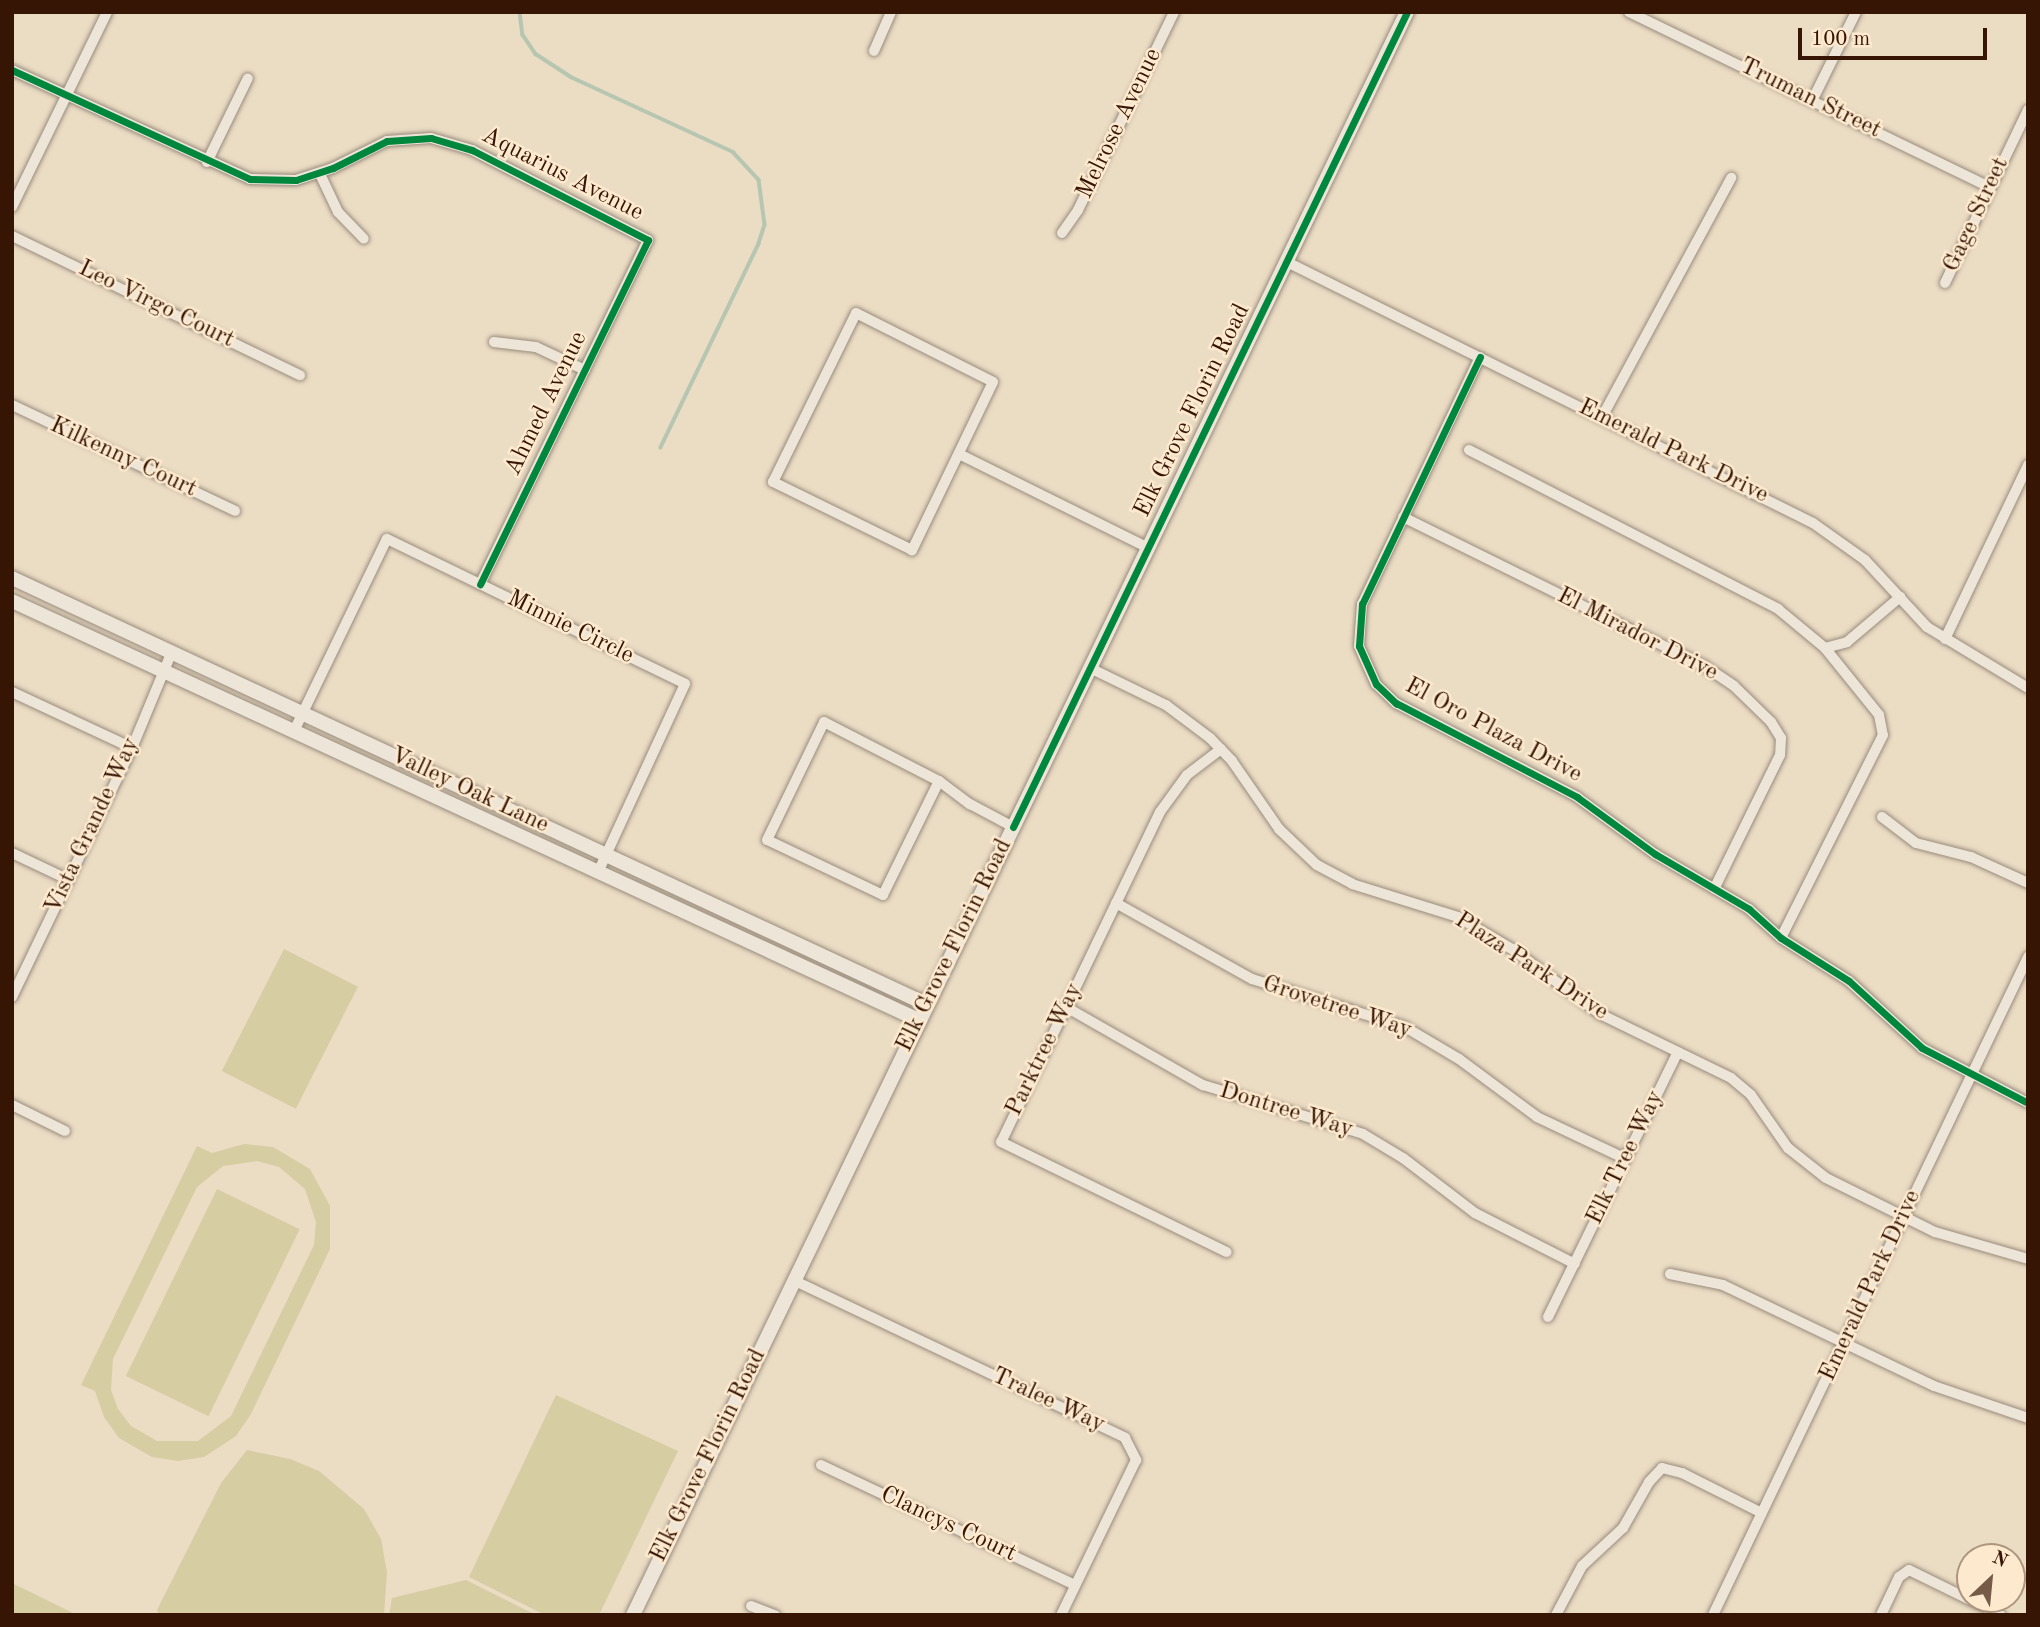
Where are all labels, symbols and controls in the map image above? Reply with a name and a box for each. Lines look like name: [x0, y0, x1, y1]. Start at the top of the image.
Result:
scale bar: [1802, 14, 1991, 58]
text: 100 m: [1811, 29, 1870, 50]
street label: Melrose Avenue: [1071, 44, 1169, 204]
street label: Truman Street: [1734, 52, 1886, 146]
street label: Aquarius Avenue: [476, 122, 648, 228]
street label: Gage Street: [1938, 153, 2016, 277]
street label: Leo Virgo Court: [73, 255, 239, 355]
street label: Elk Grove Florin Road: [1129, 300, 1257, 522]
street label: Ahmed Avenue: [500, 327, 594, 481]
street label: Emerald Park Drive: [1573, 393, 1773, 511]
street label: Kilkenny Court: [45, 411, 201, 505]
street label: El Mirador Drive: [1552, 582, 1722, 688]
street label: Minnie Circle: [502, 585, 638, 671]
street label: El Oro Plaza Drive: [1400, 672, 1586, 790]
street label: Vista Grande Way: [39, 733, 147, 919]
street label: Valley Oak Lane: [385, 742, 553, 840]
street label: Elk Grove Florin Road: [891, 835, 1019, 1057]
street label: Plaza Park Drive: [1449, 907, 1613, 1027]
street label: Grovetree Way: [1259, 970, 1415, 1046]
street label: Parktree Way: [1000, 979, 1090, 1121]
street label: Dontree Way: [1216, 1077, 1356, 1145]
street label: Elk Tree Way: [1581, 1086, 1671, 1230]
street label: Emerald Park Drive: [1814, 1186, 1928, 1386]
street label: Elk Grove Florin Road: [645, 1345, 773, 1567]
street label: Tralee Way: [987, 1362, 1109, 1440]
street label: Clancys Court: [875, 1481, 1021, 1569]
north arrow: [1956, 1543, 2026, 1613]
text: N: [1989, 1549, 2010, 1572]

